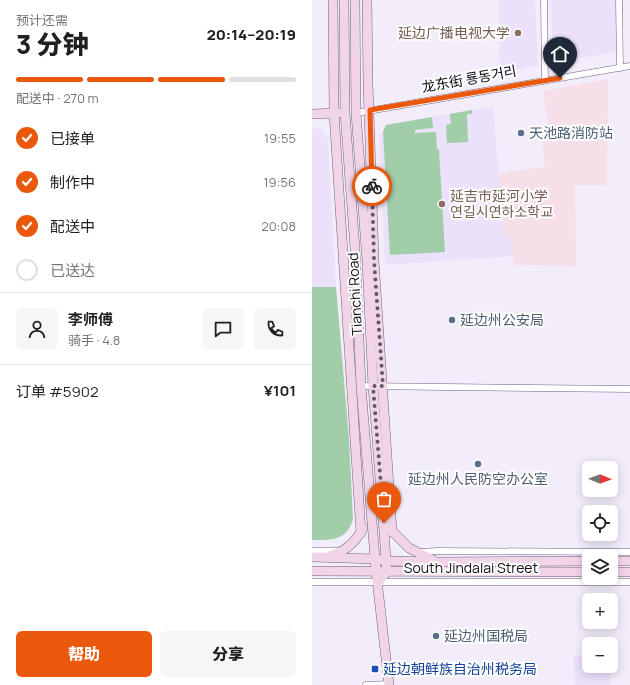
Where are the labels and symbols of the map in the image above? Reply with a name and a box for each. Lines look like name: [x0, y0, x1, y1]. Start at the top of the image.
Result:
place label: 延边广播电视大学: [398, 23, 510, 42]
marker: 延边广播电视大学: [513, 28, 523, 38]
pin: [543, 37, 577, 78]
street label: 龙东街 룡동거리: [420, 61, 518, 96]
place label: 天池路消防站: [529, 123, 613, 142]
marker: 天池路消防站: [516, 128, 526, 138]
courier: [352, 166, 392, 206]
place label: 延吉市延河小学 연길시연하소학교: [450, 186, 553, 221]
marker: 延吉市延河小学 연길시연하소학교: [437, 199, 447, 209]
street label: Tianchi Road: [343, 252, 366, 336]
place label: 延边州公安局: [460, 310, 544, 329]
marker: 延边州公安局: [447, 315, 457, 325]
marker: 延边州人民防空办公室: [473, 459, 483, 469]
north arrow: [582, 461, 618, 497]
place label: 延边州人民防空办公室: [408, 469, 548, 488]
pin: [367, 482, 401, 523]
street label: South Jindalai Street: [404, 558, 539, 577]
place label: 延边州国税局: [444, 626, 528, 645]
marker: 延边州国税局: [431, 631, 441, 641]
place label: 延边朝鲜族自治州税务局: [383, 659, 537, 678]
marker: 延边朝鲜族自治州税务局: [370, 664, 380, 674]

